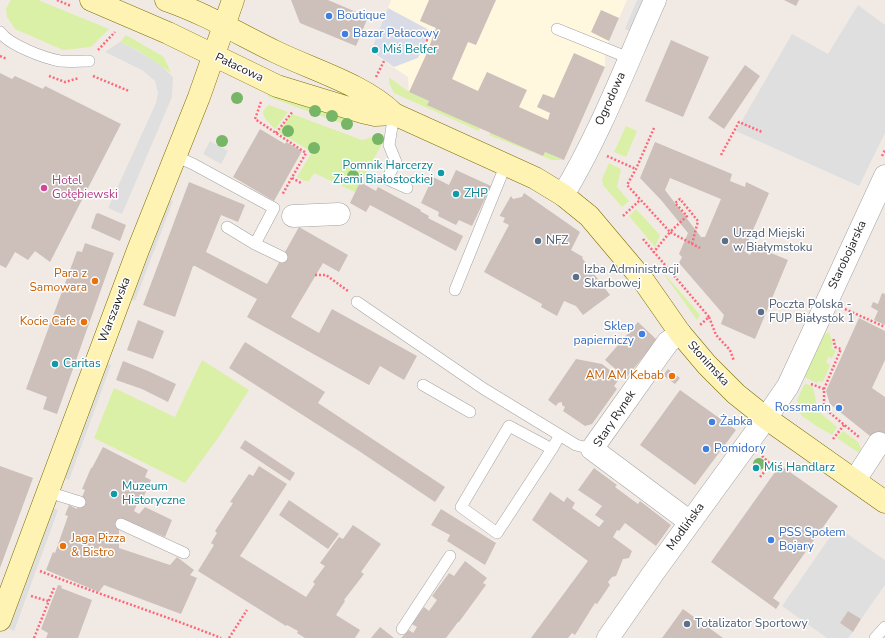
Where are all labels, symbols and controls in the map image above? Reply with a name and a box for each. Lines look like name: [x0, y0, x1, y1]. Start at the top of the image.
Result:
place label: Boutique: [337, 9, 386, 23]
marker: Boutique: [324, 11, 334, 21]
place label: Bazar Pałacowy: [353, 27, 439, 41]
marker: Bazar Pałacowy: [340, 29, 350, 39]
place label: Miś Belfer: [383, 43, 437, 57]
marker: Miś Belfer: [370, 45, 380, 55]
street label: Pałacowa: [212, 51, 266, 85]
street label: Ogrodowa: [593, 70, 629, 128]
place label: Pomnik Harcerzy Ziemi Białostockiej: [333, 159, 433, 187]
marker: Pomnik Harcerzy Ziemi Białostockiej: [436, 168, 446, 178]
place label: Hotel Gołębiewski: [52, 174, 118, 202]
marker: Hotel Gołębiewski: [39, 183, 49, 193]
place label: ZHP: [464, 187, 488, 201]
marker: ZHP: [451, 189, 461, 199]
street label: Starobojarska: [826, 218, 870, 292]
place label: Urząd Miejski w Białymstoku: [733, 227, 813, 255]
place label: NFZ: [546, 234, 568, 248]
marker: NFZ: [533, 236, 543, 246]
marker: Urząd Miejski w Białymstoku: [720, 236, 730, 246]
place label: Izba Administracji Skarbowej: [584, 263, 679, 291]
place label: Para z Samowara: [29, 267, 87, 295]
marker: Izba Administracji Skarbowej: [571, 272, 581, 282]
street label: Warszawska: [96, 275, 134, 345]
marker: Para z Samowara: [90, 276, 100, 286]
place label: Poczta Polska - FUP Białystok 1: [769, 298, 855, 326]
marker: Poczta Polska - FUP Białystok 1: [756, 307, 766, 317]
place label: Kocie Cafe: [20, 315, 76, 329]
marker: Kocie Cafe: [79, 317, 89, 327]
place label: Sklep papierniczy: [573, 320, 634, 348]
marker: Sklep papierniczy: [637, 329, 647, 339]
street label: Słonimska: [684, 339, 732, 389]
place label: Caritas: [63, 357, 101, 371]
marker: Caritas: [50, 359, 60, 369]
place label: AM AM Kebab: [586, 369, 664, 383]
marker: AM AM Kebab: [667, 371, 677, 381]
street label: Stary Rynek: [591, 388, 639, 450]
place label: Rossmann: [775, 401, 831, 415]
marker: Rossmann: [834, 403, 844, 413]
place label: Żabka: [720, 415, 753, 429]
marker: Żabka: [707, 417, 717, 427]
place label: Pomidory: [714, 442, 766, 456]
marker: Pomidory: [701, 444, 711, 454]
place label: Miś Handlarz: [764, 461, 835, 475]
marker: Miś Handlarz: [751, 463, 761, 473]
place label: Muzeum Historyczne: [122, 480, 185, 508]
marker: Muzeum Historyczne: [109, 489, 119, 499]
street label: Modlińska: [664, 500, 708, 554]
place label: PSS Społem Bojary: [779, 526, 846, 554]
place label: Jaga Pizza & Bistro: [71, 532, 126, 560]
marker: PSS Społem Bojary: [766, 535, 776, 545]
marker: Jaga Pizza & Bistro: [58, 541, 68, 551]
place label: Totalizator Sportowy: [695, 617, 808, 631]
marker: Totalizator Sportowy: [682, 619, 692, 629]

